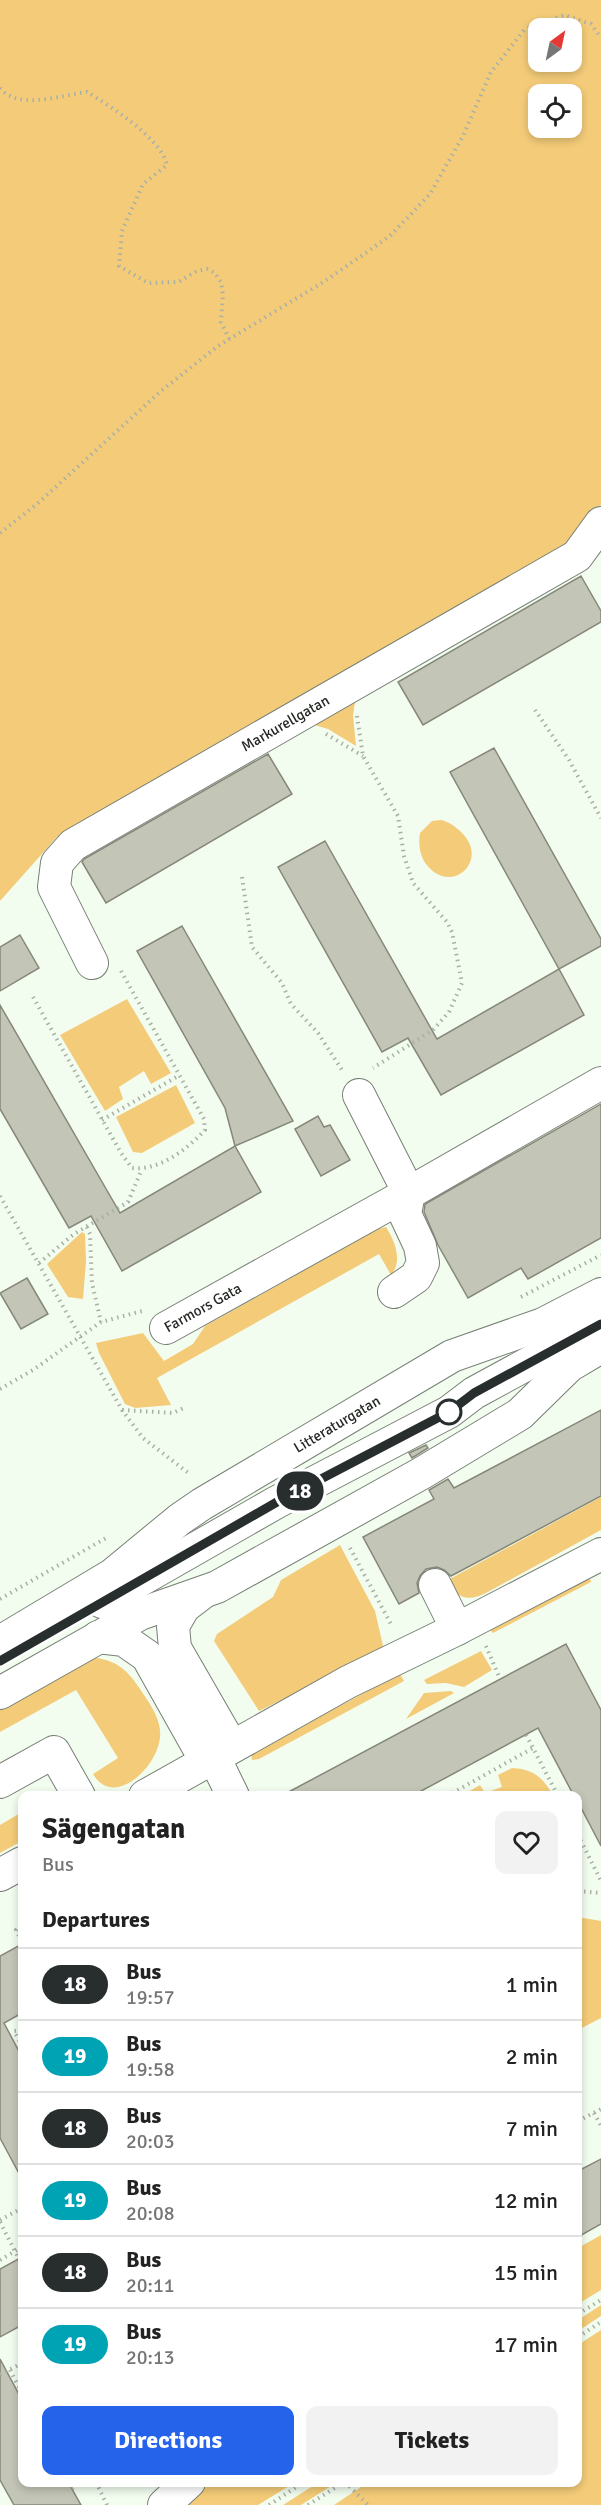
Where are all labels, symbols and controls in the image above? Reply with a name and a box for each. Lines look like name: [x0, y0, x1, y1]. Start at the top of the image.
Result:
north arrow: [528, 18, 582, 72]
map controls: [528, 18, 582, 138]
button: locate: [528, 84, 582, 138]
street label: Markurellgatan: [238, 691, 333, 756]
street label: Farmors Gata: [161, 1279, 245, 1336]
street label: Litteraturgatan: [290, 1392, 383, 1457]
unlabelled marker: [436, 1399, 462, 1425]
line badge: 18: [273, 1472, 327, 1510]
text: 18: [289, 1478, 311, 1504]
button: heart: [495, 1811, 558, 1874]
text: Sägengatan: [42, 1812, 185, 1846]
text: Bus: [42, 1852, 74, 1877]
text: Departures: [42, 1906, 150, 1933]
text: Bus: [126, 1958, 161, 1985]
text: 18: [64, 1971, 86, 1997]
text: 1 min: [506, 1971, 558, 1998]
text: 19:57: [126, 1985, 175, 2010]
text: Bus: [126, 2030, 161, 2057]
text: 19: [64, 2043, 86, 2069]
text: 2 min: [506, 2043, 558, 2070]
text: 19:58: [126, 2057, 175, 2082]
text: Bus: [126, 2102, 161, 2129]
text: 18: [64, 2115, 86, 2141]
text: 7 min: [506, 2115, 558, 2142]
text: 20:03: [126, 2129, 175, 2154]
text: Bus: [126, 2174, 161, 2201]
text: 19: [64, 2187, 86, 2213]
text: 12 min: [494, 2187, 558, 2214]
text: 20:08: [126, 2201, 175, 2226]
text: Bus: [126, 2246, 161, 2273]
text: 18: [64, 2259, 86, 2285]
text: 15 min: [494, 2259, 558, 2286]
text: 20:11: [126, 2273, 175, 2298]
text: Bus: [126, 2318, 161, 2345]
text: 19: [64, 2331, 86, 2357]
text: 17 min: [494, 2331, 558, 2358]
text: 20:13: [126, 2345, 175, 2370]
button: Directions: [42, 2406, 294, 2475]
button: Tickets: [306, 2406, 558, 2475]

